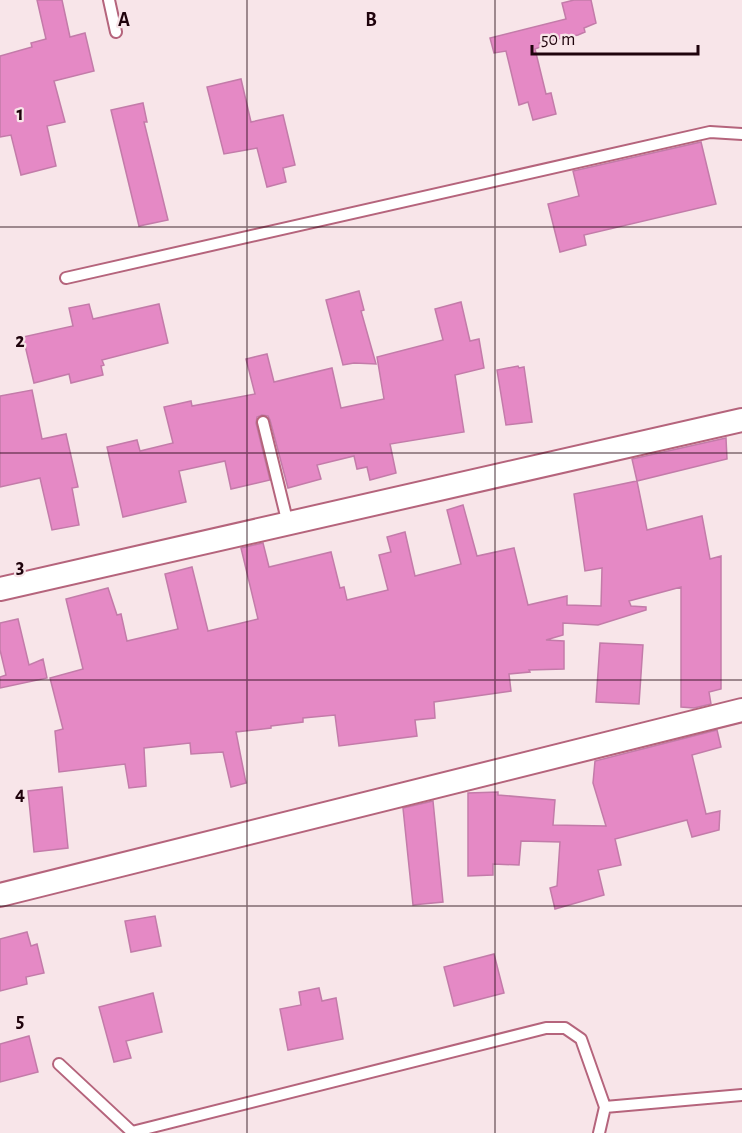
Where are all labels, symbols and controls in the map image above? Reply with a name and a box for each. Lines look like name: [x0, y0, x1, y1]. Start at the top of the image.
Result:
text: A: [118, 10, 130, 30]
text: B: [365, 10, 377, 30]
scale bar: [532, 18, 698, 56]
text: 50 m: [541, 31, 575, 49]
text: 1: [16, 104, 24, 124]
text: 2: [15, 331, 25, 351]
text: 3: [16, 557, 24, 577]
text: 4: [15, 784, 25, 804]
text: 5: [16, 1011, 24, 1031]

